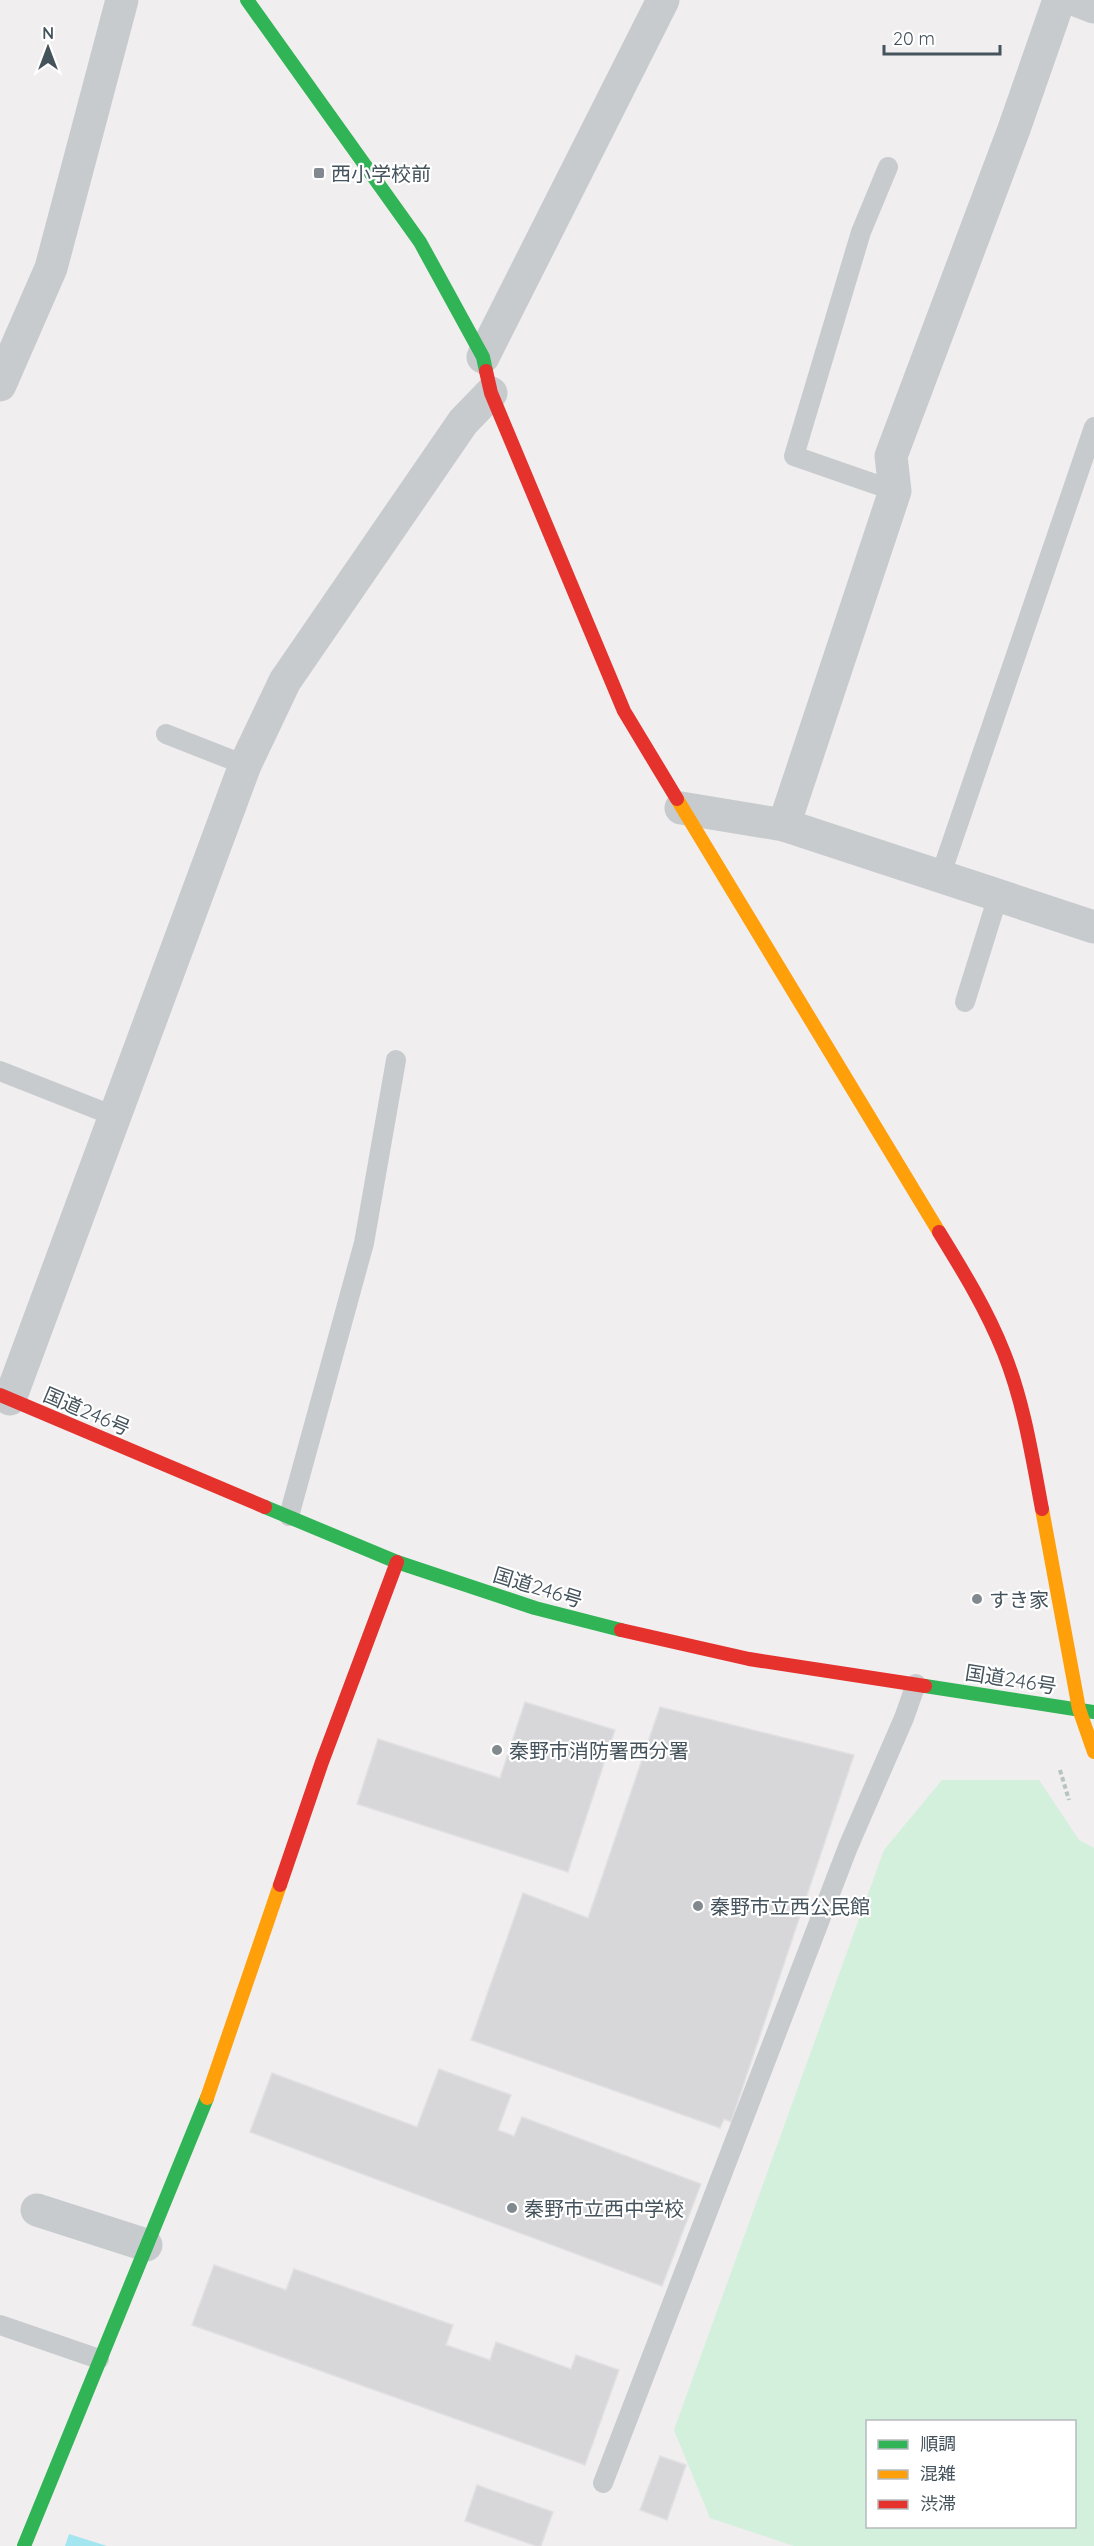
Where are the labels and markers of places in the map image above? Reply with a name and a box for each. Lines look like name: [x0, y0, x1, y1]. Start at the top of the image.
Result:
place label: 西小学校前: [331, 161, 431, 186]
marker: 西小学校前: [312, 166, 326, 180]
place label: すき家: [989, 1587, 1049, 1612]
marker: すき家: [970, 1592, 984, 1606]
place label: 秦野市消防署西分署: [509, 1738, 689, 1763]
marker: 秦野市消防署西分署: [490, 1743, 504, 1757]
place label: 秦野市立西公民館: [710, 1894, 870, 1919]
marker: 秦野市立西公民館: [691, 1899, 705, 1913]
place label: 秦野市立西中学校: [524, 2196, 684, 2221]
marker: 秦野市立西中学校: [505, 2201, 519, 2215]

